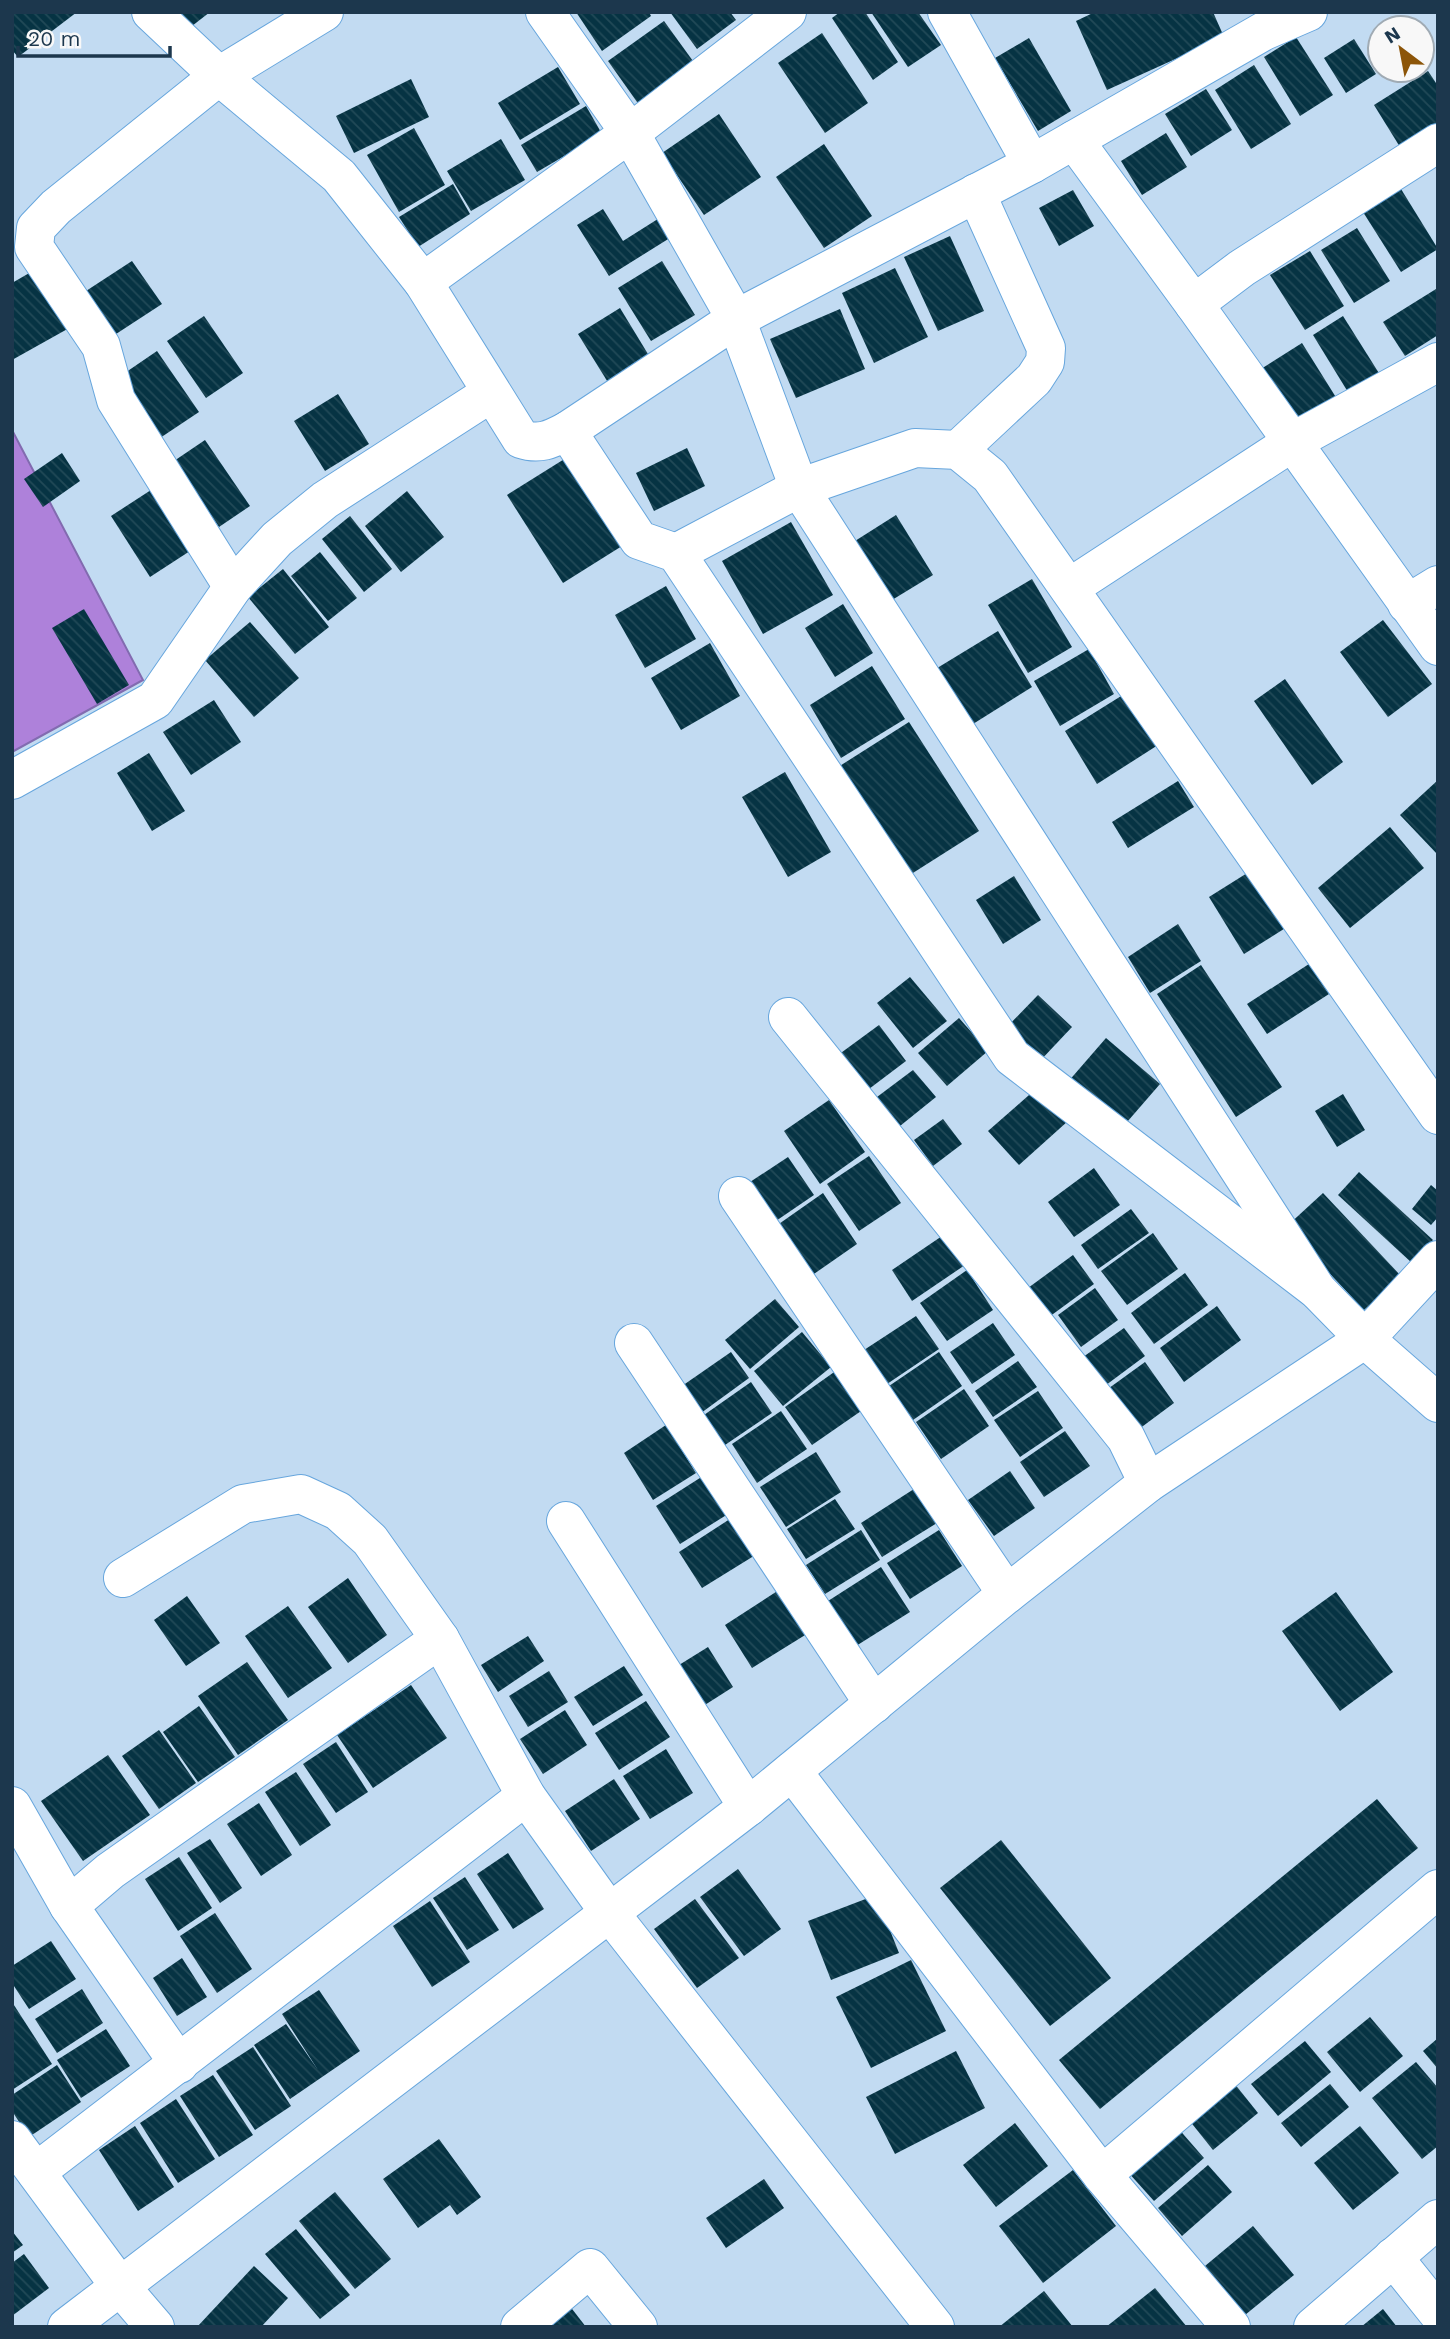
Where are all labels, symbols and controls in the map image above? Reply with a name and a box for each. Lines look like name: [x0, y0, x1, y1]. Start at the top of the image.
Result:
scale bar: [18, 14, 170, 58]
north arrow: [1366, 14, 1436, 84]
text: N: [1380, 22, 1404, 48]
text: 20 m: [28, 26, 80, 51]

